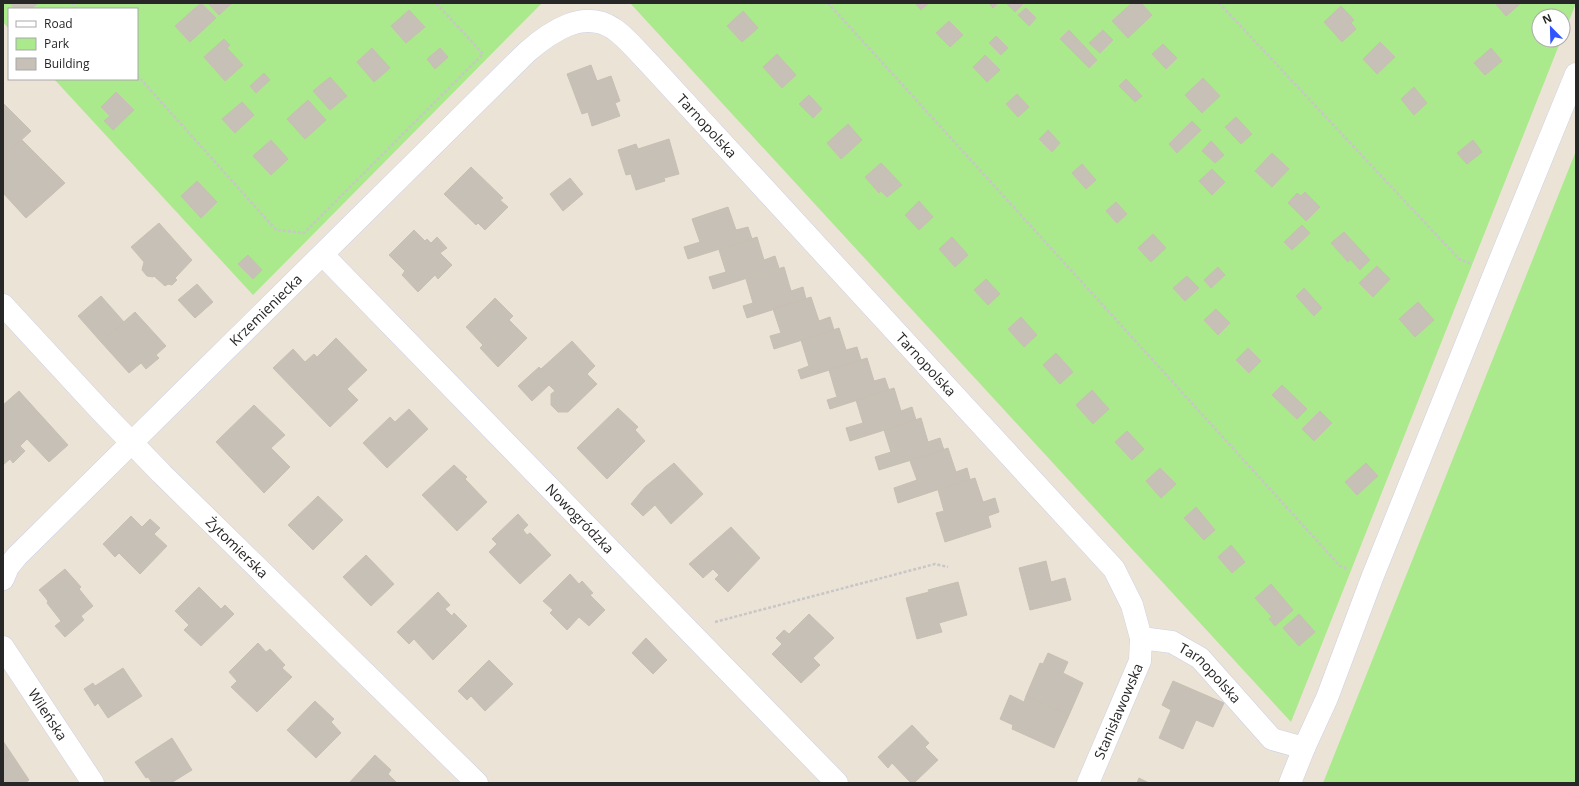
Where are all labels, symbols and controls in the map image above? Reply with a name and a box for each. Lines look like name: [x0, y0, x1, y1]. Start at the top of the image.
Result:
legend: [8, 8, 138, 80]
north arrow: [1531, 8, 1571, 48]
text: N: [1540, 10, 1554, 27]
text: Road: [44, 15, 73, 32]
text: Park: [44, 35, 70, 52]
text: Building: [44, 55, 90, 72]
street label: Tarnopolska: [673, 90, 741, 162]
street label: Krzemieniecka: [225, 270, 306, 350]
street label: Tarnopolska: [892, 328, 961, 400]
street label: Nowogródzka: [542, 479, 618, 557]
street label: Żytomierska: [202, 512, 273, 582]
street label: Tarnopolska: [1176, 638, 1246, 707]
street label: Stanisławowska: [1089, 660, 1147, 762]
street label: Wileńska: [24, 685, 72, 744]

